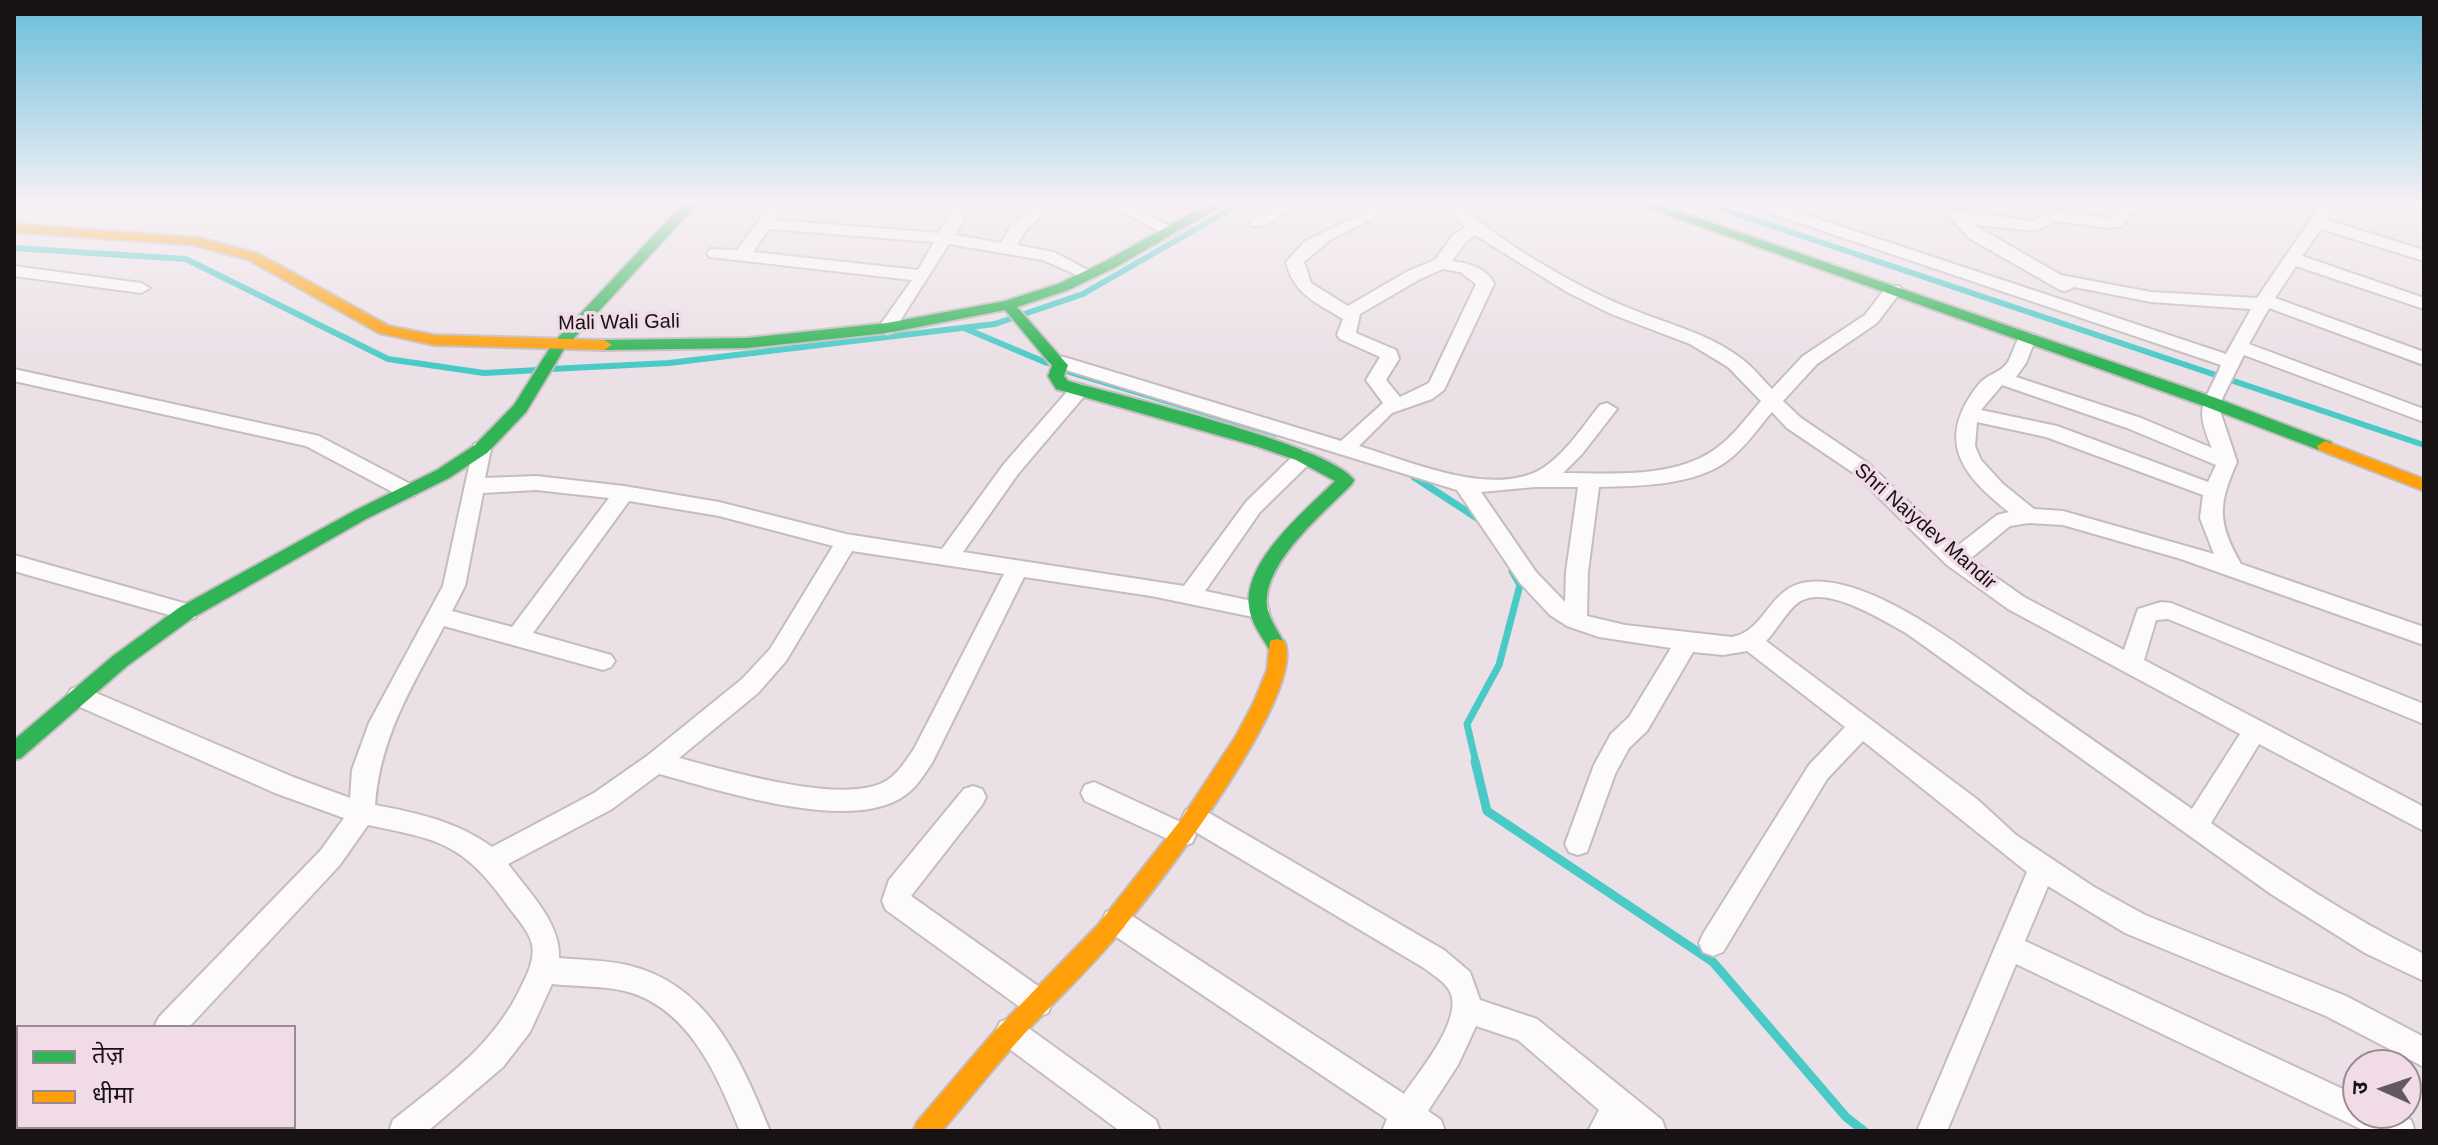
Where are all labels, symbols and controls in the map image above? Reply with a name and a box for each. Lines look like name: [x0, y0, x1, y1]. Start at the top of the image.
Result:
street label: Mali Wali Gali: [558, 310, 680, 336]
street label: Shri Naiydev Mandir: [1849, 459, 2001, 595]
legend: [16, 1025, 296, 1129]
text: तेज़: [92, 1041, 124, 1068]
north arrow: [2342, 1049, 2422, 1129]
text: धीमा: [92, 1081, 134, 1108]
text: उ: [2347, 1081, 2372, 1095]

